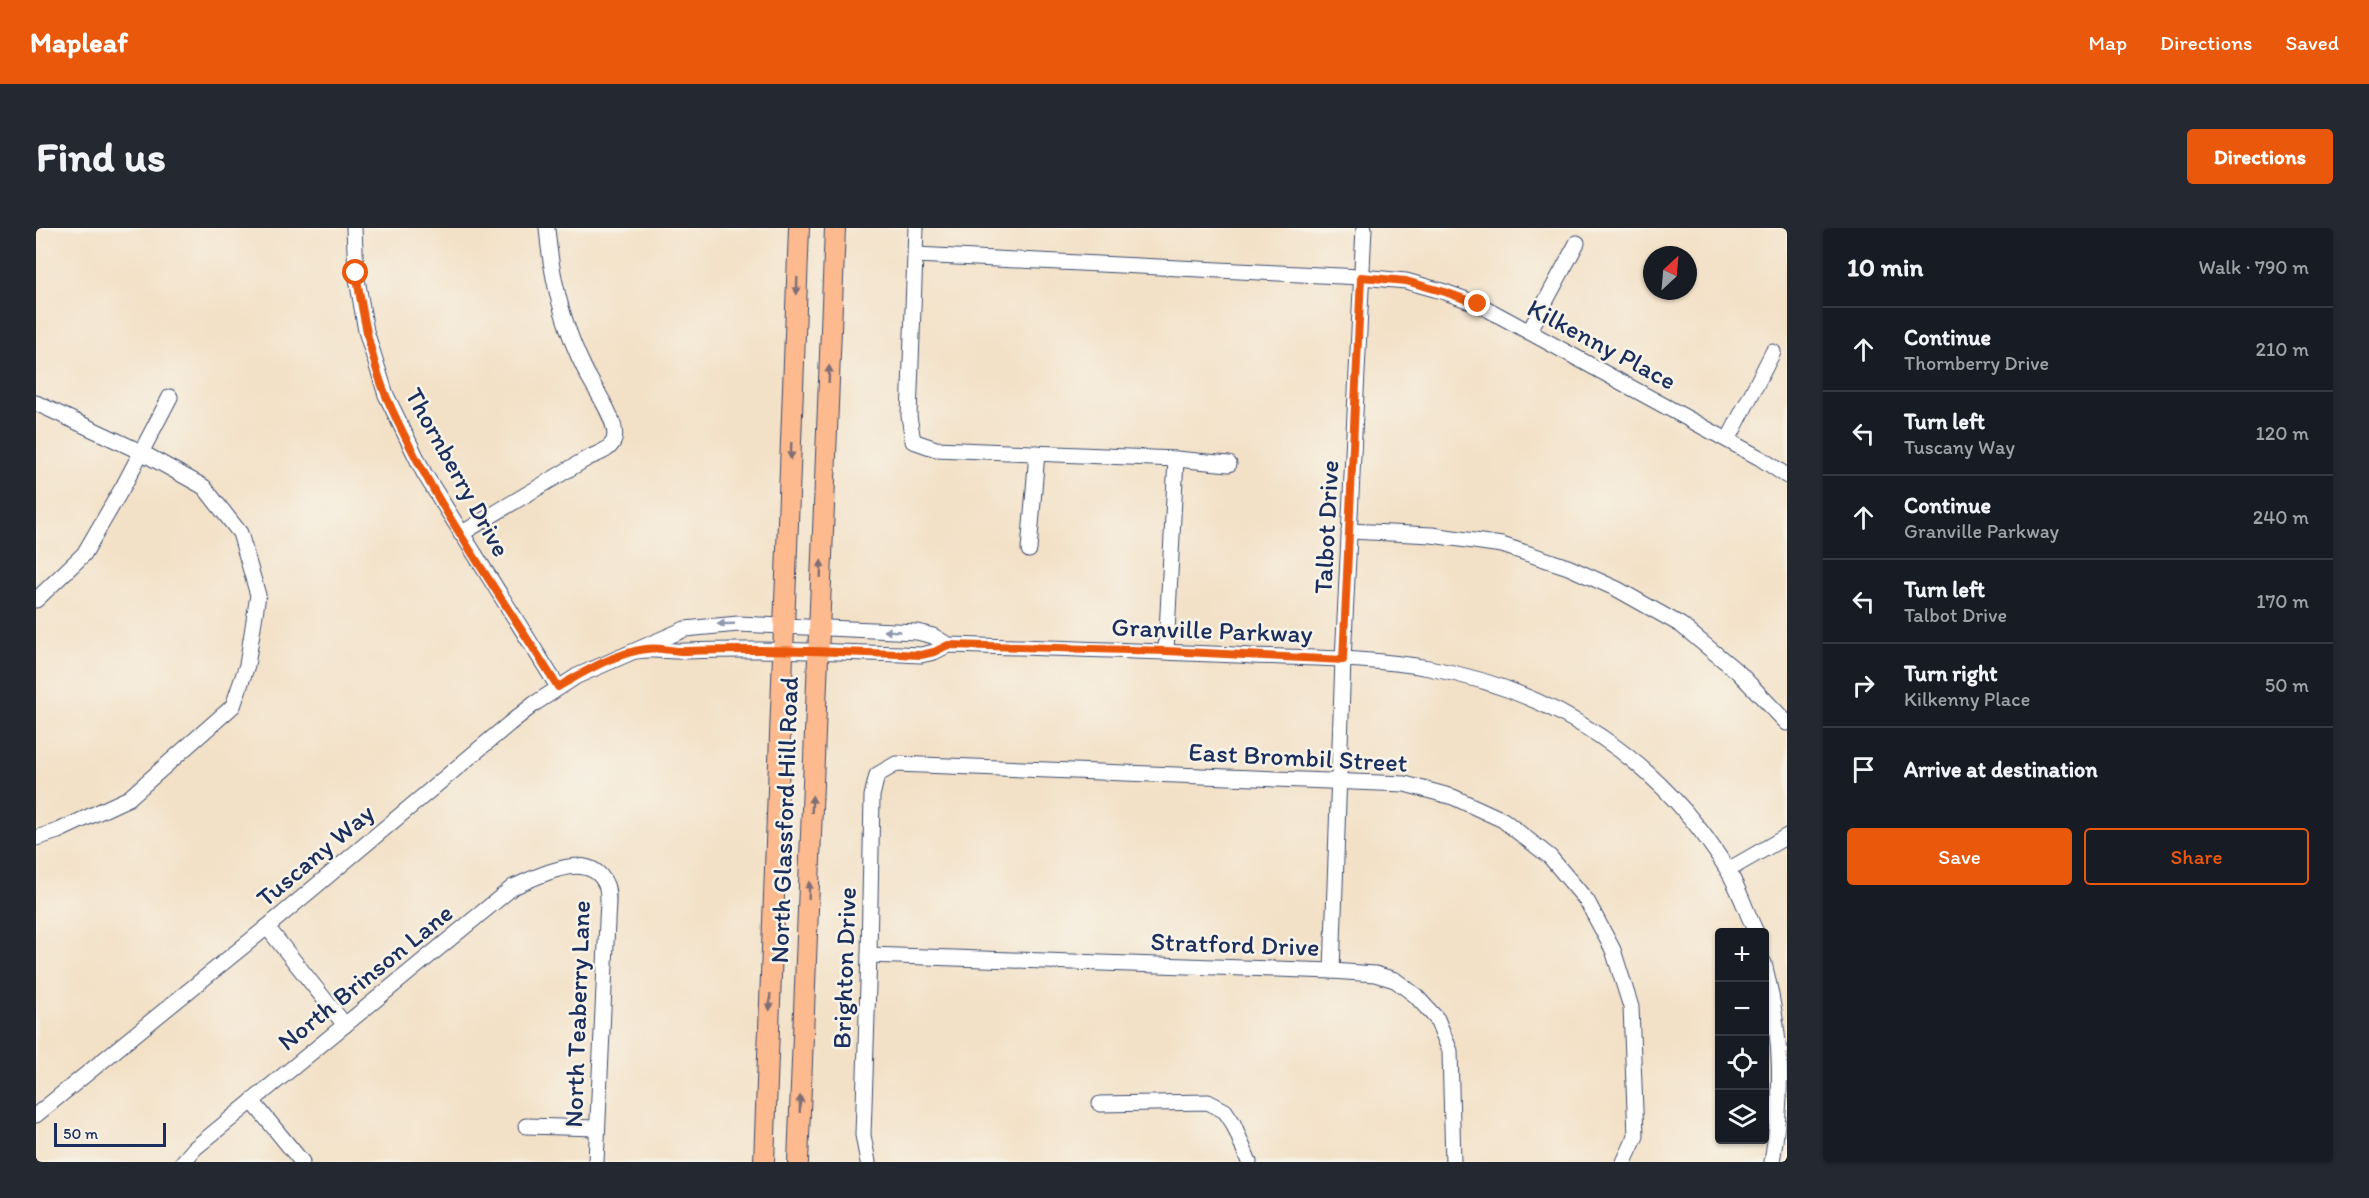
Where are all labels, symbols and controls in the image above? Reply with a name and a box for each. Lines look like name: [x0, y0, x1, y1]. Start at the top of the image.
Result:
text: Mapleaf: [30, 25, 128, 59]
text: Map: [2089, 30, 2127, 55]
text: Directions: [2160, 30, 2252, 55]
text: Saved: [2285, 30, 2339, 55]
button: Directions: [2187, 129, 2333, 184]
text: Find us: [36, 131, 166, 182]
north arrow: [1643, 246, 1697, 300]
text: 10 min: [1847, 251, 1923, 283]
text: Walk · 790 m: [2199, 255, 2309, 279]
route start: [342, 259, 368, 285]
one-way arrow: [792, 277, 802, 296]
route end: [1464, 290, 1490, 316]
street label: Kilkenny Place: [1522, 291, 1682, 397]
text: Continue: [1904, 324, 1991, 351]
icon: ahead: [1847, 333, 1880, 366]
text: 210 m: [2256, 337, 2309, 361]
text: Thornberry Drive: [1904, 351, 2049, 375]
one-way arrow: [824, 364, 833, 383]
street label: Thornberry Drive: [398, 382, 518, 562]
text: Turn left: [1904, 408, 1985, 435]
icon: left: [1847, 417, 1880, 450]
text: 120 m: [2256, 421, 2309, 445]
text: Tuscany Way: [1904, 435, 2015, 459]
one-way arrow: [787, 442, 796, 461]
street label: Talbot Drive: [1307, 459, 1345, 595]
text: Continue: [1904, 492, 1991, 519]
icon: ahead: [1847, 501, 1880, 534]
text: 240 m: [2253, 505, 2309, 529]
text: Granville Parkway: [1904, 519, 2059, 543]
one-way arrow: [816, 559, 826, 578]
text: Turn left: [1904, 576, 1985, 603]
icon: left: [1847, 585, 1880, 618]
text: 170 m: [2256, 589, 2309, 613]
text: Talbot Drive: [1904, 603, 2007, 627]
street label: Granville Parkway: [1111, 610, 1313, 650]
one-way arrow: [717, 620, 736, 629]
one-way arrow: [883, 626, 902, 635]
text: Turn right: [1904, 660, 1998, 687]
icon: right: [1847, 669, 1880, 702]
text: 50 m: [2265, 673, 2309, 697]
street label: North Glassford Hill Road: [763, 676, 805, 964]
text: Kilkenny Place: [1904, 687, 2030, 711]
street label: East Brombil Street: [1188, 735, 1409, 779]
icon: arrive: [1847, 753, 1880, 786]
text: Arrive at destination: [1904, 756, 2098, 783]
one-way arrow: [807, 794, 816, 813]
street label: Tuscany Way: [250, 796, 380, 914]
button: Save: [1847, 828, 2072, 885]
button: Share: [2084, 828, 2309, 885]
one-way arrow: [804, 880, 813, 899]
street label: Brighton Drive: [825, 886, 863, 1050]
street label: North Brinson Lane: [271, 897, 459, 1057]
street label: North Teaberry Lane: [557, 900, 597, 1128]
street label: Stratford Drive: [1150, 925, 1320, 963]
map controls: [1715, 928, 1769, 1144]
button: +: [1715, 928, 1769, 982]
button: −: [1715, 982, 1769, 1036]
one-way arrow: [766, 992, 775, 1011]
button: locate: [1715, 1036, 1769, 1090]
button: layers: [1715, 1090, 1769, 1144]
one-way arrow: [796, 1094, 805, 1113]
scale bar: [54, 1120, 166, 1148]
text: 50 m: [63, 1124, 98, 1143]

